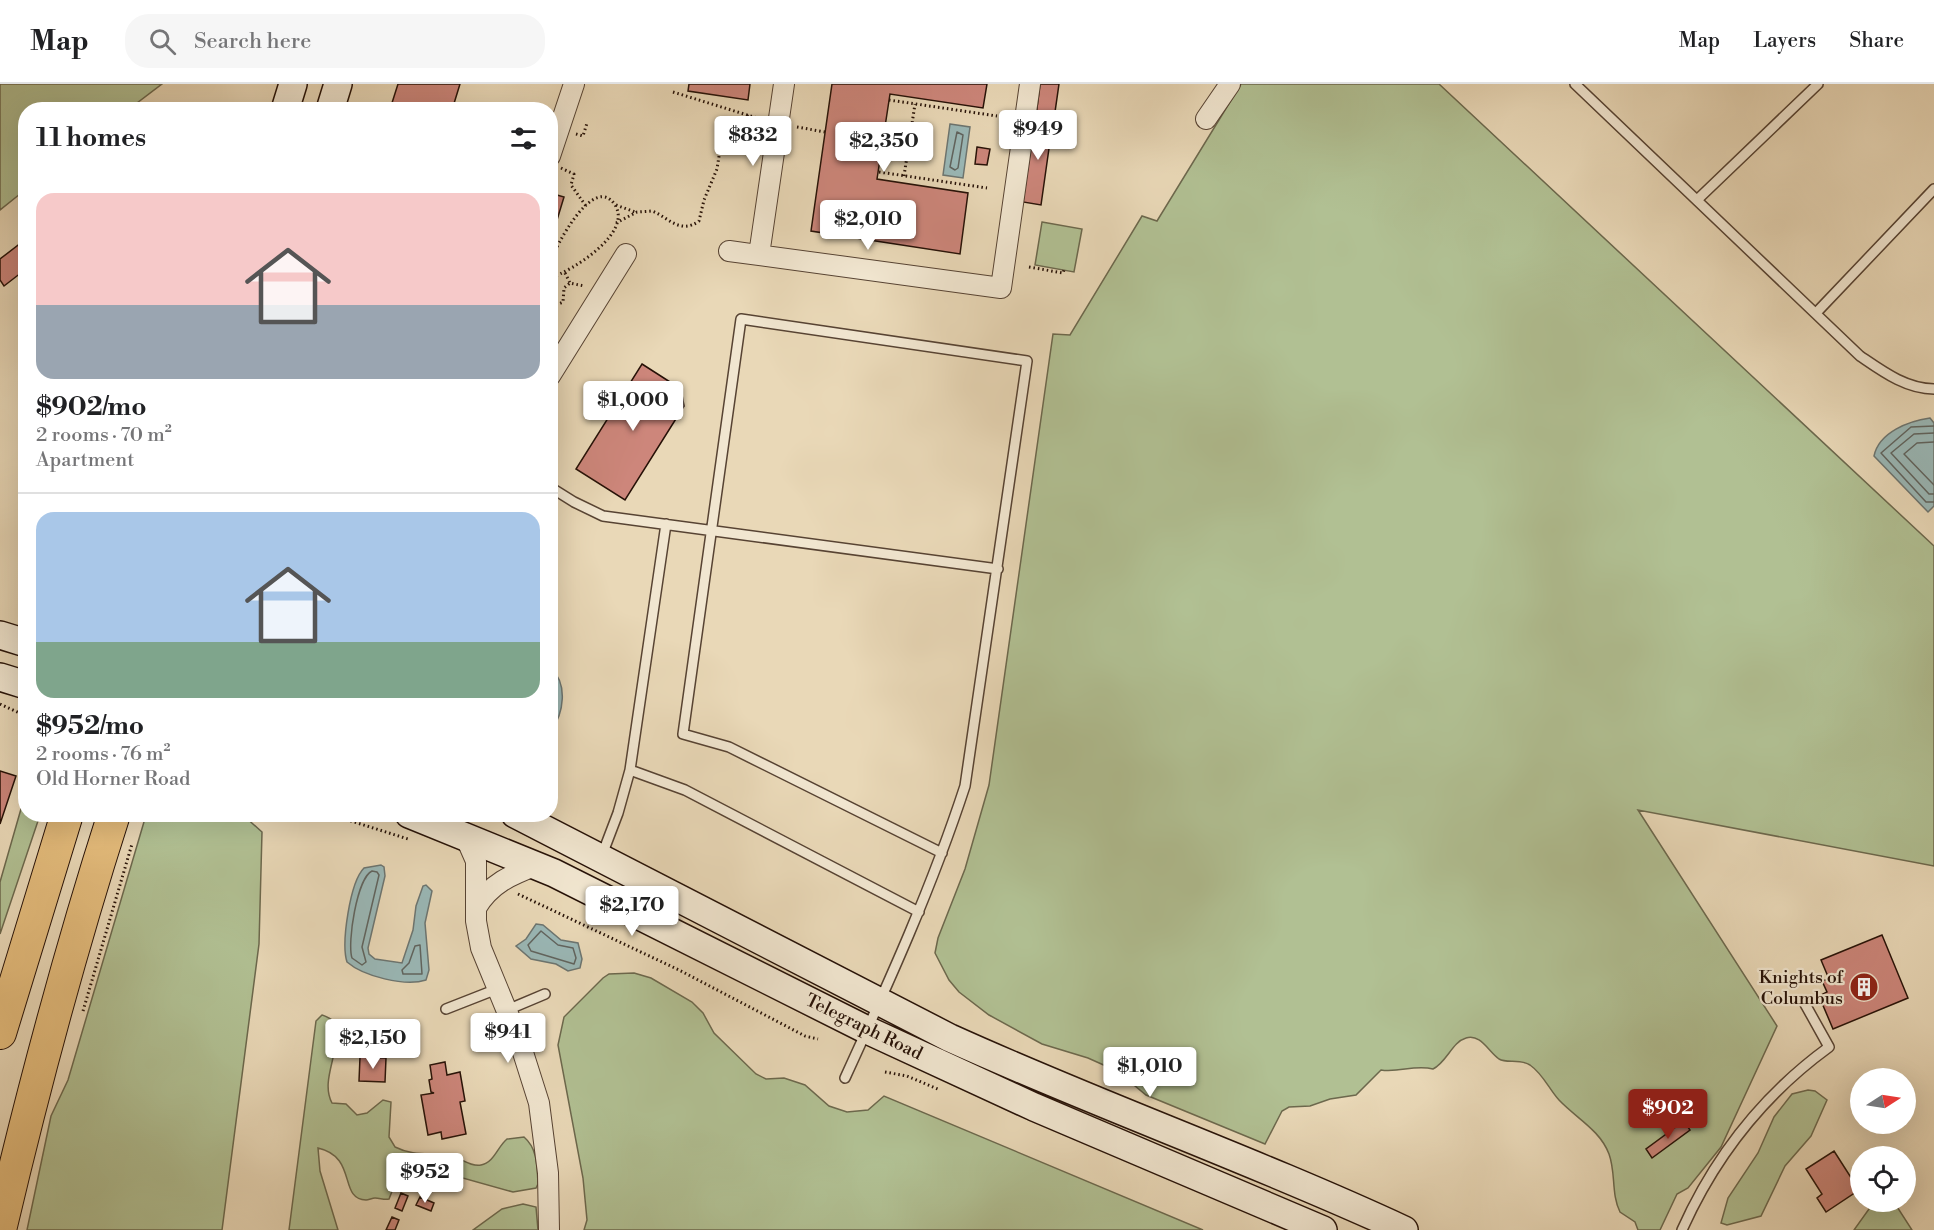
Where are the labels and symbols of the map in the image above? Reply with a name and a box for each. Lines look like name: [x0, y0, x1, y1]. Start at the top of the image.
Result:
pin: $949: [1002, 110, 1074, 161]
pin: $832: [717, 116, 789, 167]
pin: $2,350: [835, 122, 933, 173]
pin: $2,010: [819, 200, 917, 251]
pin: $1,000: [584, 381, 682, 432]
pin: $2,170: [583, 886, 681, 937]
place label: Knights of Columbus: [1759, 966, 1844, 1010]
building icon: Knights of Columbus: [1848, 971, 1880, 1003]
street label: Telegraph Road: [802, 989, 927, 1066]
pin: $941: [472, 1013, 544, 1064]
pin: $2,150: [324, 1019, 422, 1070]
pin: $1,010: [1101, 1047, 1199, 1098]
north arrow: [1850, 1068, 1916, 1134]
pin: $902: [1632, 1089, 1704, 1140]
pin: $952: [389, 1153, 461, 1204]

